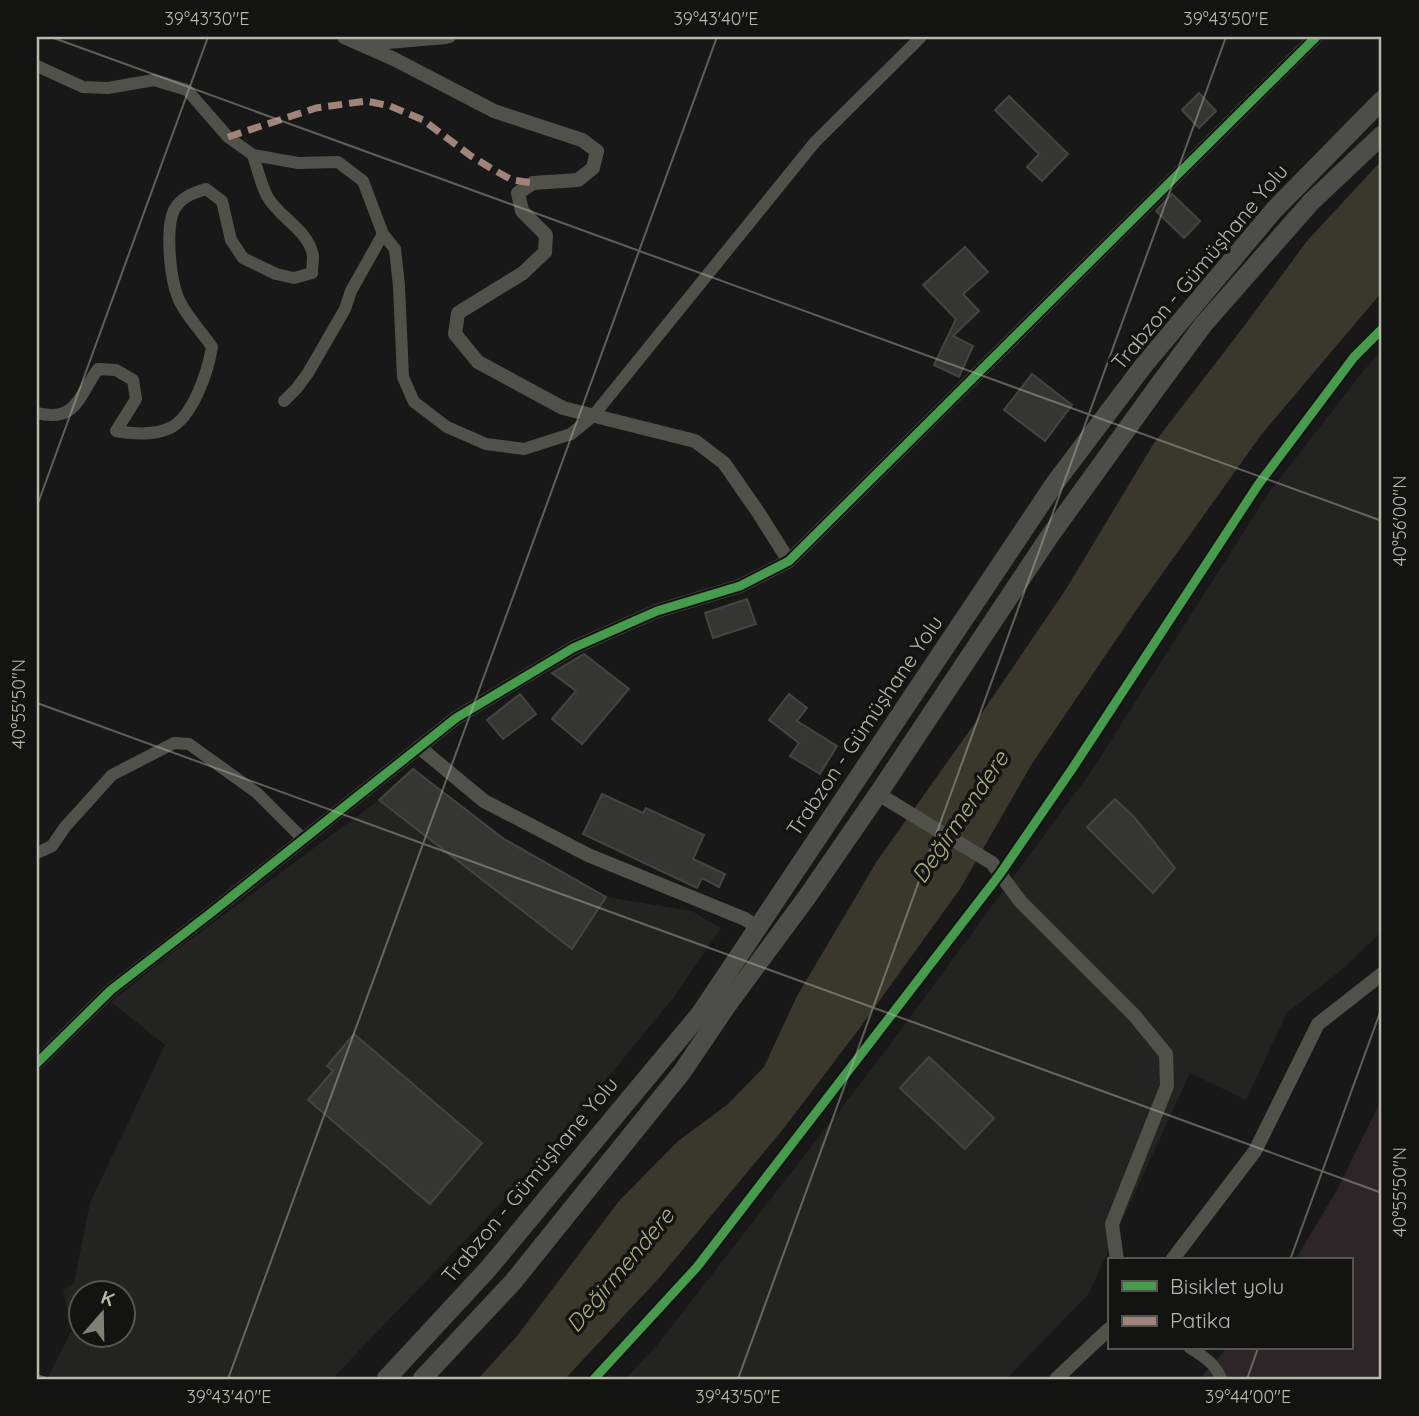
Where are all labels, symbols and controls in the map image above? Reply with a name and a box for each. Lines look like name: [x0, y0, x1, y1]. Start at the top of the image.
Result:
text: 39°43'30"E: [164, 7, 250, 30]
text: 39°43'40"E: [673, 7, 759, 30]
text: 39°43'50"E: [1183, 7, 1269, 30]
street label: Trabzon - Gümüşhane Yolu: [1105, 158, 1293, 375]
text: 40°56'00"N: [1388, 476, 1411, 566]
street label: Trabzon - Gümüşhane Yolu: [780, 610, 948, 841]
text: 40°55'50"N: [7, 659, 30, 749]
water label: Değirmendere: [905, 744, 1015, 888]
street label: Trabzon - Gümüşhane Yolu: [435, 1071, 623, 1288]
text: 40°55'50"N: [1388, 1147, 1411, 1237]
water label: Değirmendere: [559, 1201, 681, 1338]
legend: [1108, 1258, 1352, 1350]
text: Bisiklet yolu: [1170, 1273, 1284, 1299]
north arrow: [66, 1280, 136, 1350]
text: K: [98, 1285, 118, 1311]
text: Patika: [1170, 1307, 1231, 1333]
text: 39°43'40"E: [186, 1385, 272, 1408]
text: 39°43'50"E: [695, 1385, 781, 1408]
text: 39°44'00"E: [1205, 1385, 1291, 1408]

